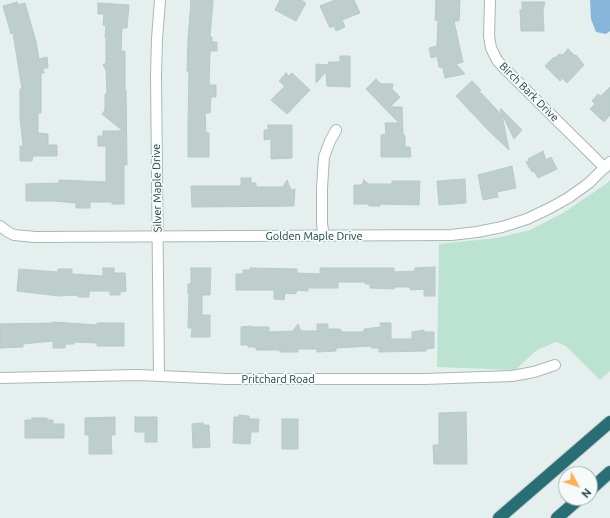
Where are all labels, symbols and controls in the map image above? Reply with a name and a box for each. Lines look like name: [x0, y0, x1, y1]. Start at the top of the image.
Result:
street label: Birch Bark Drive: [497, 60, 561, 124]
street label: Silver Maple Drive: [150, 144, 164, 232]
street label: Golden Maple Drive: [265, 229, 363, 243]
street label: Pritchard Road: [241, 372, 315, 386]
north arrow: [558, 466, 598, 506]
text: N: [579, 486, 594, 500]

